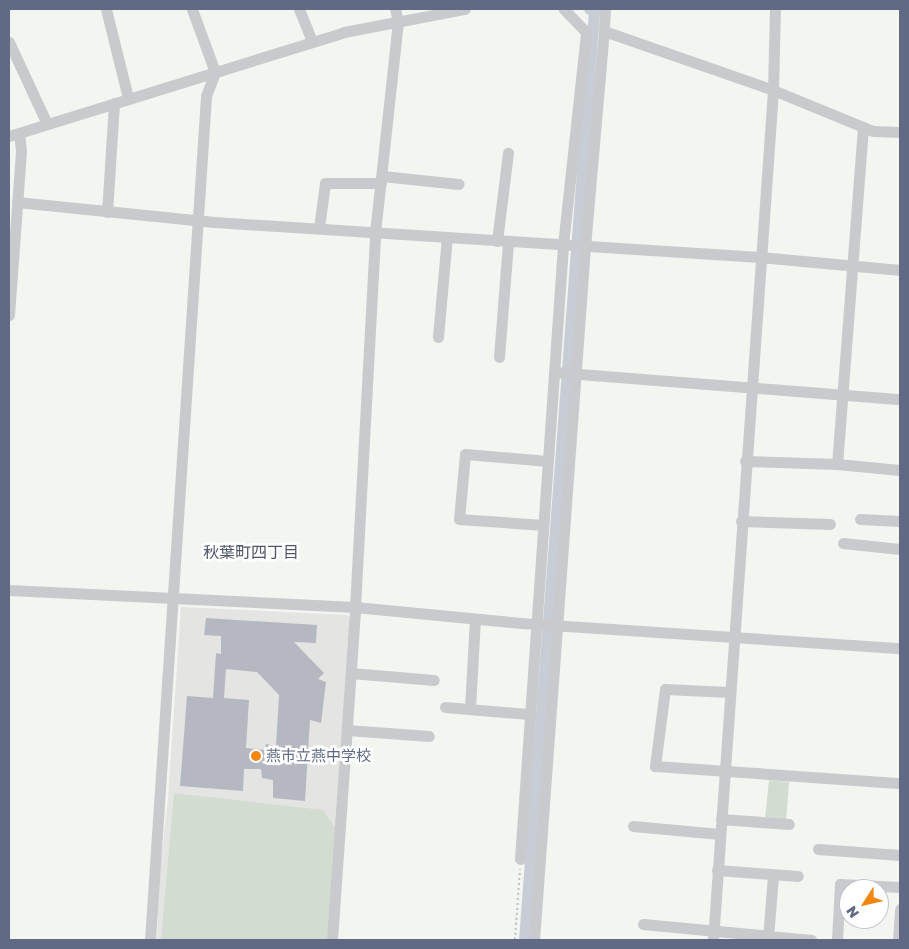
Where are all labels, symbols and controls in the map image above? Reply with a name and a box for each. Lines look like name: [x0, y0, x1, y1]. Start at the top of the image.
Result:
district label: 秋葉町四丁目: [203, 542, 299, 562]
place label: 燕市立燕中学校: [266, 747, 371, 765]
marker: 燕市立燕中学校: [250, 750, 262, 762]
north arrow: [839, 879, 889, 929]
text: N: [842, 903, 862, 922]

